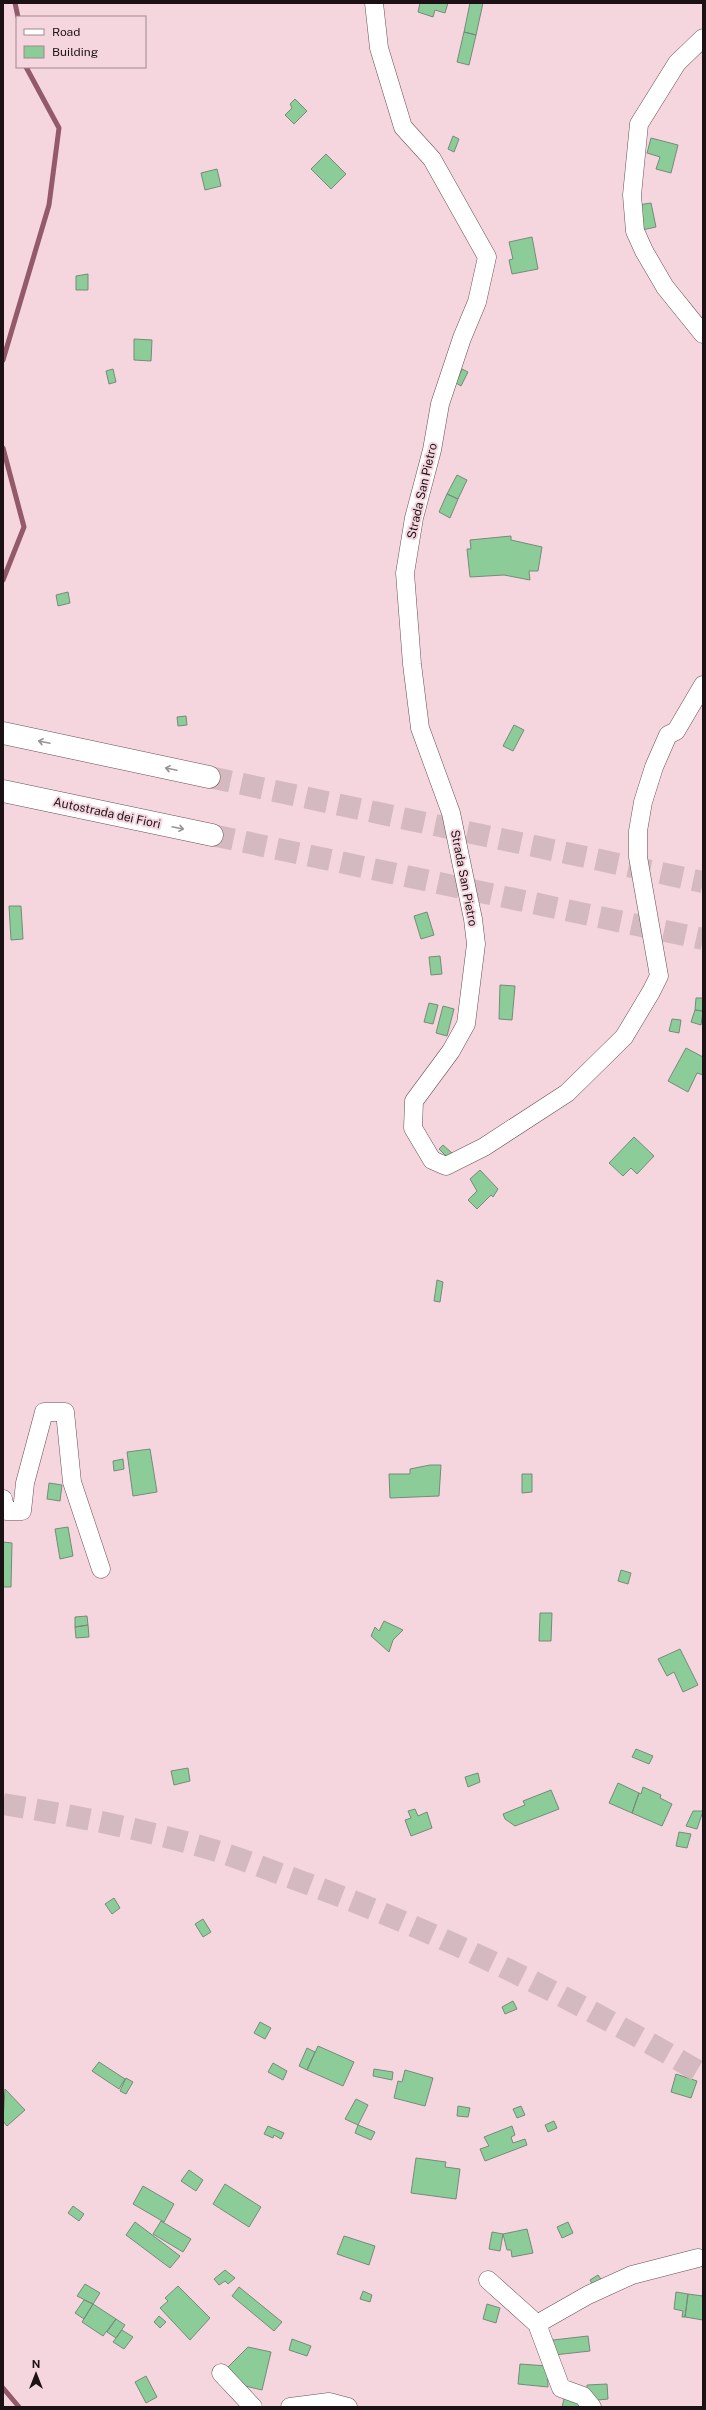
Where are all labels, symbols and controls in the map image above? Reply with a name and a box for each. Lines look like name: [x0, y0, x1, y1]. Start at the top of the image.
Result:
legend: [16, 16, 146, 68]
text: Road: [52, 25, 80, 39]
text: Building: [52, 45, 98, 59]
street label: Strada San Pietro: [404, 442, 440, 540]
one-way arrow: [38, 737, 51, 745]
one-way arrow: [165, 765, 178, 773]
street label: Autostrada dei Fiori: [52, 795, 162, 831]
one-way arrow: [171, 824, 184, 832]
street label: Strada San Pietro: [448, 829, 480, 928]
north arrow: [16, 2354, 56, 2394]
text: N: [32, 2358, 40, 2370]

